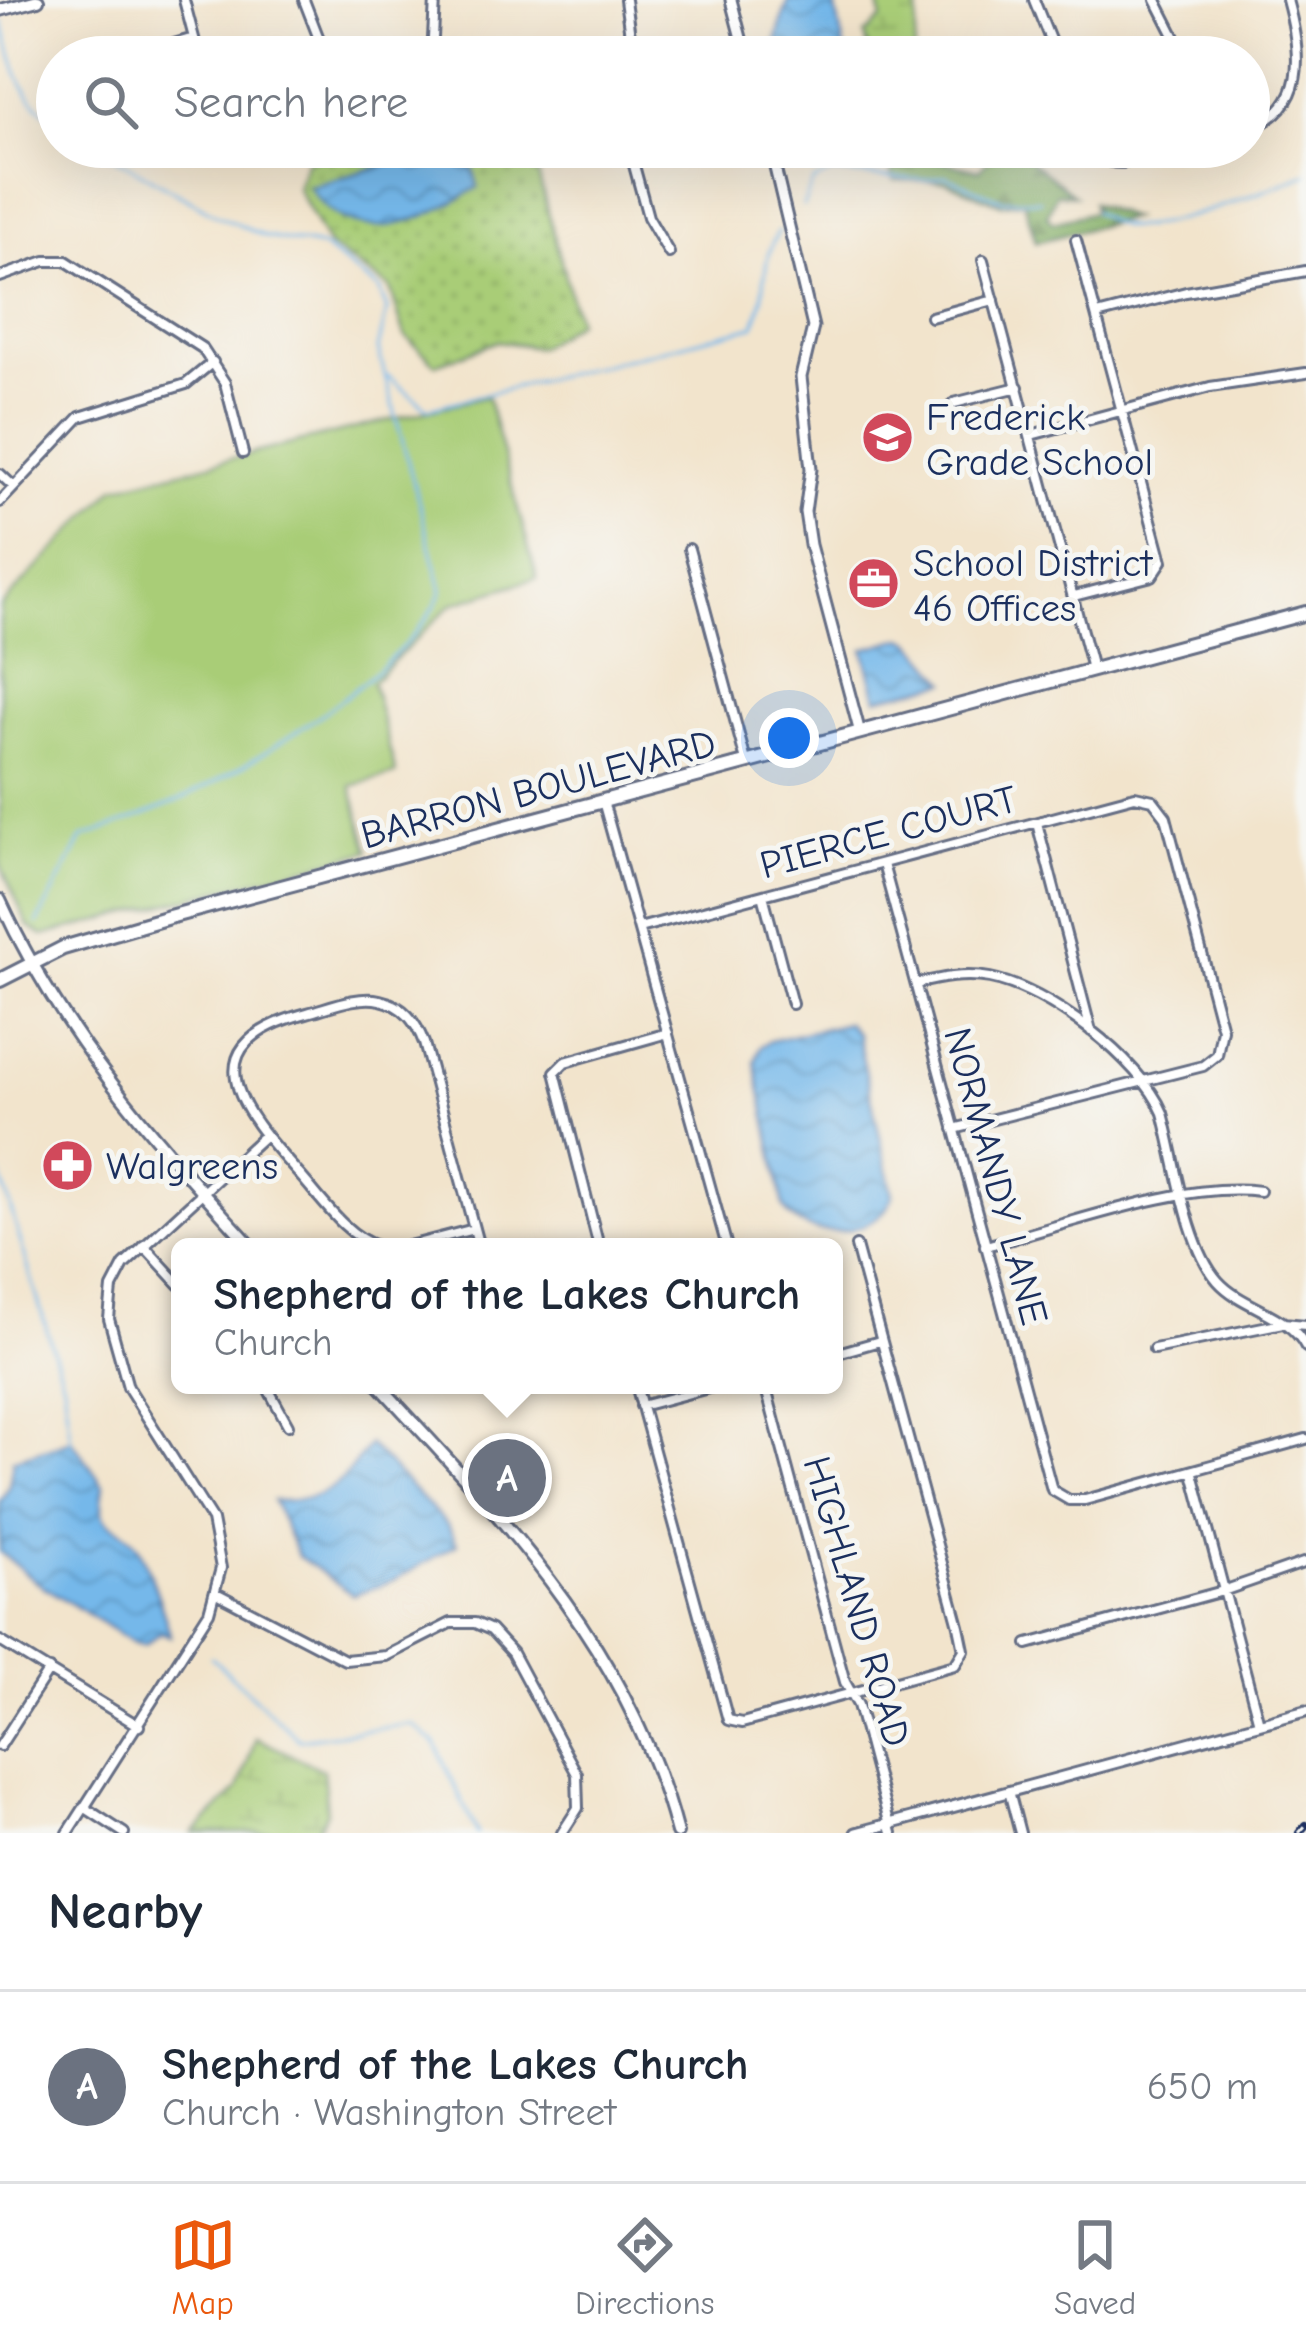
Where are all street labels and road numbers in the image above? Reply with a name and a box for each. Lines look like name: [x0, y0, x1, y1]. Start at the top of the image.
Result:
street label: BARRON BOULEVARD: [356, 720, 721, 858]
street label: PIERCE COURT: [755, 777, 1022, 888]
street label: NORMANDY LANE: [934, 1023, 1057, 1330]
street label: HIGHLAND ROAD: [794, 1451, 919, 1751]

